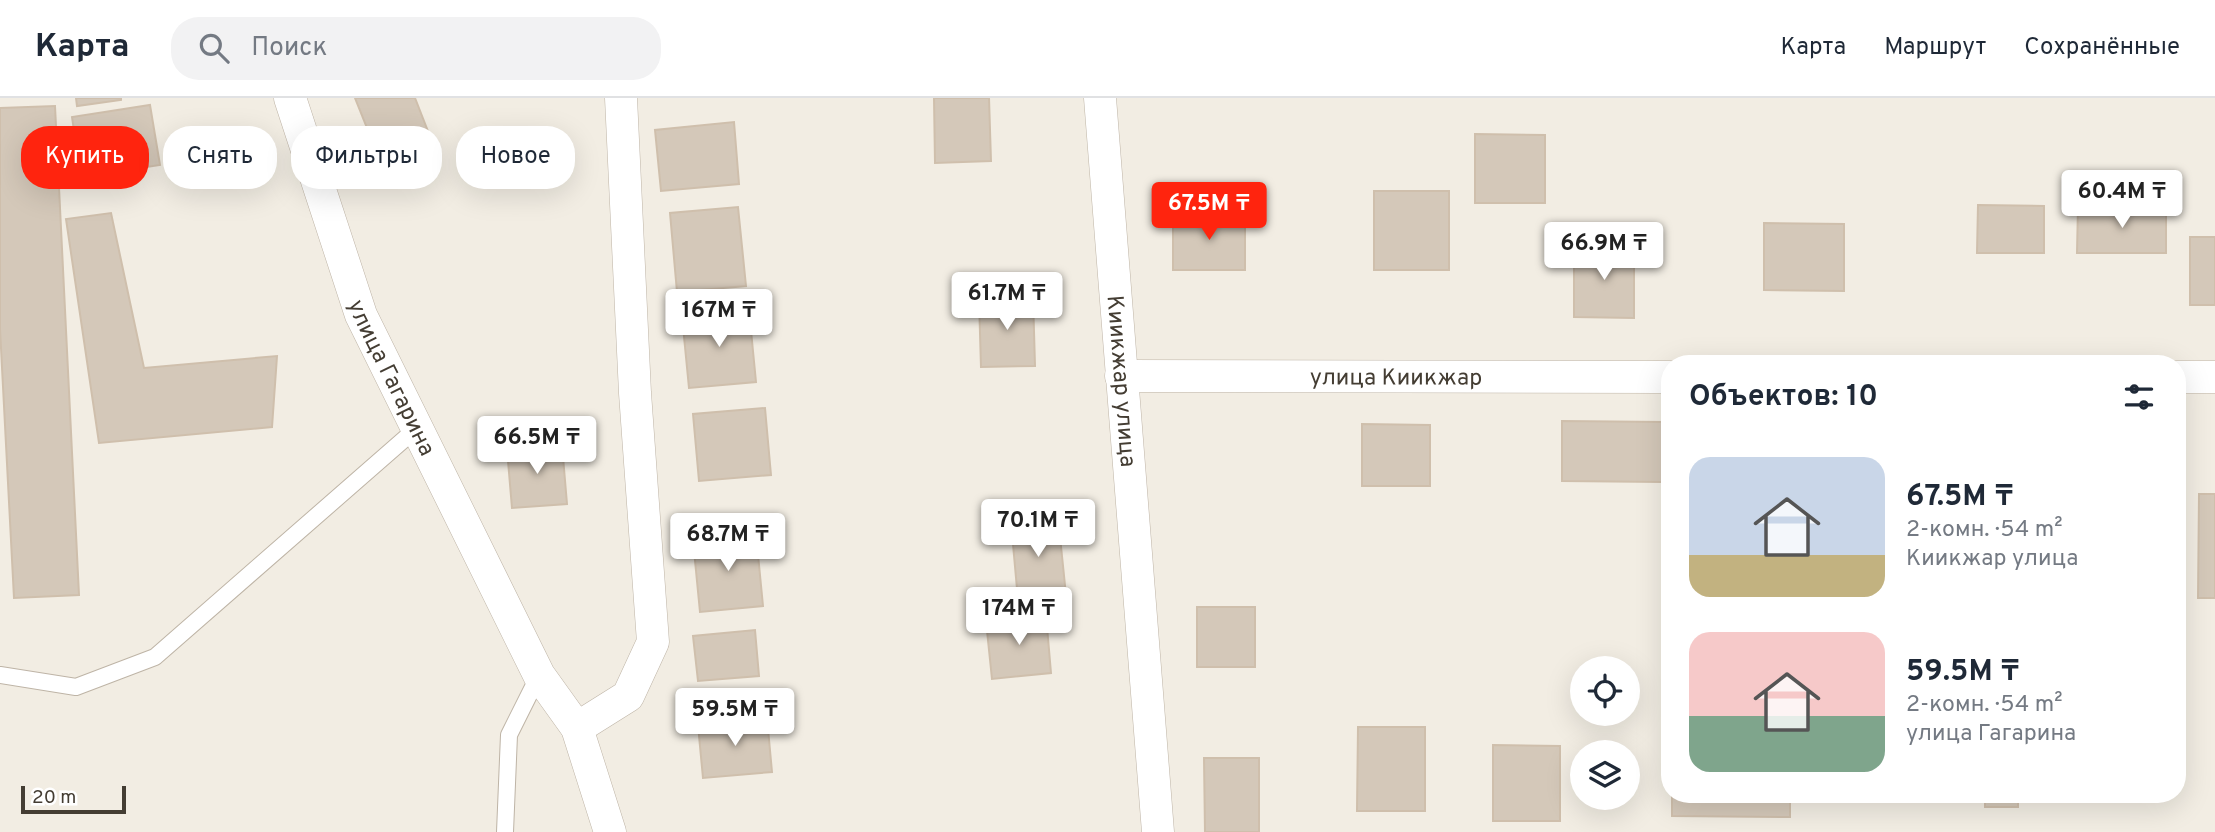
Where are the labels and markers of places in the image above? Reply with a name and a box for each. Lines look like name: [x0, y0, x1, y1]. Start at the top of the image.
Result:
pin: 60.4M ₸: [2057, 170, 2187, 230]
pin: 67.5M ₸: [1144, 183, 1274, 242]
pin: 66.9M ₸: [1539, 222, 1669, 282]
pin: 61.7M ₸: [942, 272, 1072, 332]
pin: 167M ₸: [662, 289, 776, 349]
pin: 66.5M ₸: [472, 416, 602, 476]
pin: 70.1M ₸: [973, 500, 1103, 559]
pin: 68.7M ₸: [663, 514, 793, 573]
pin: 174M ₸: [962, 588, 1076, 647]
pin: 59.5M ₸: [670, 688, 800, 748]

